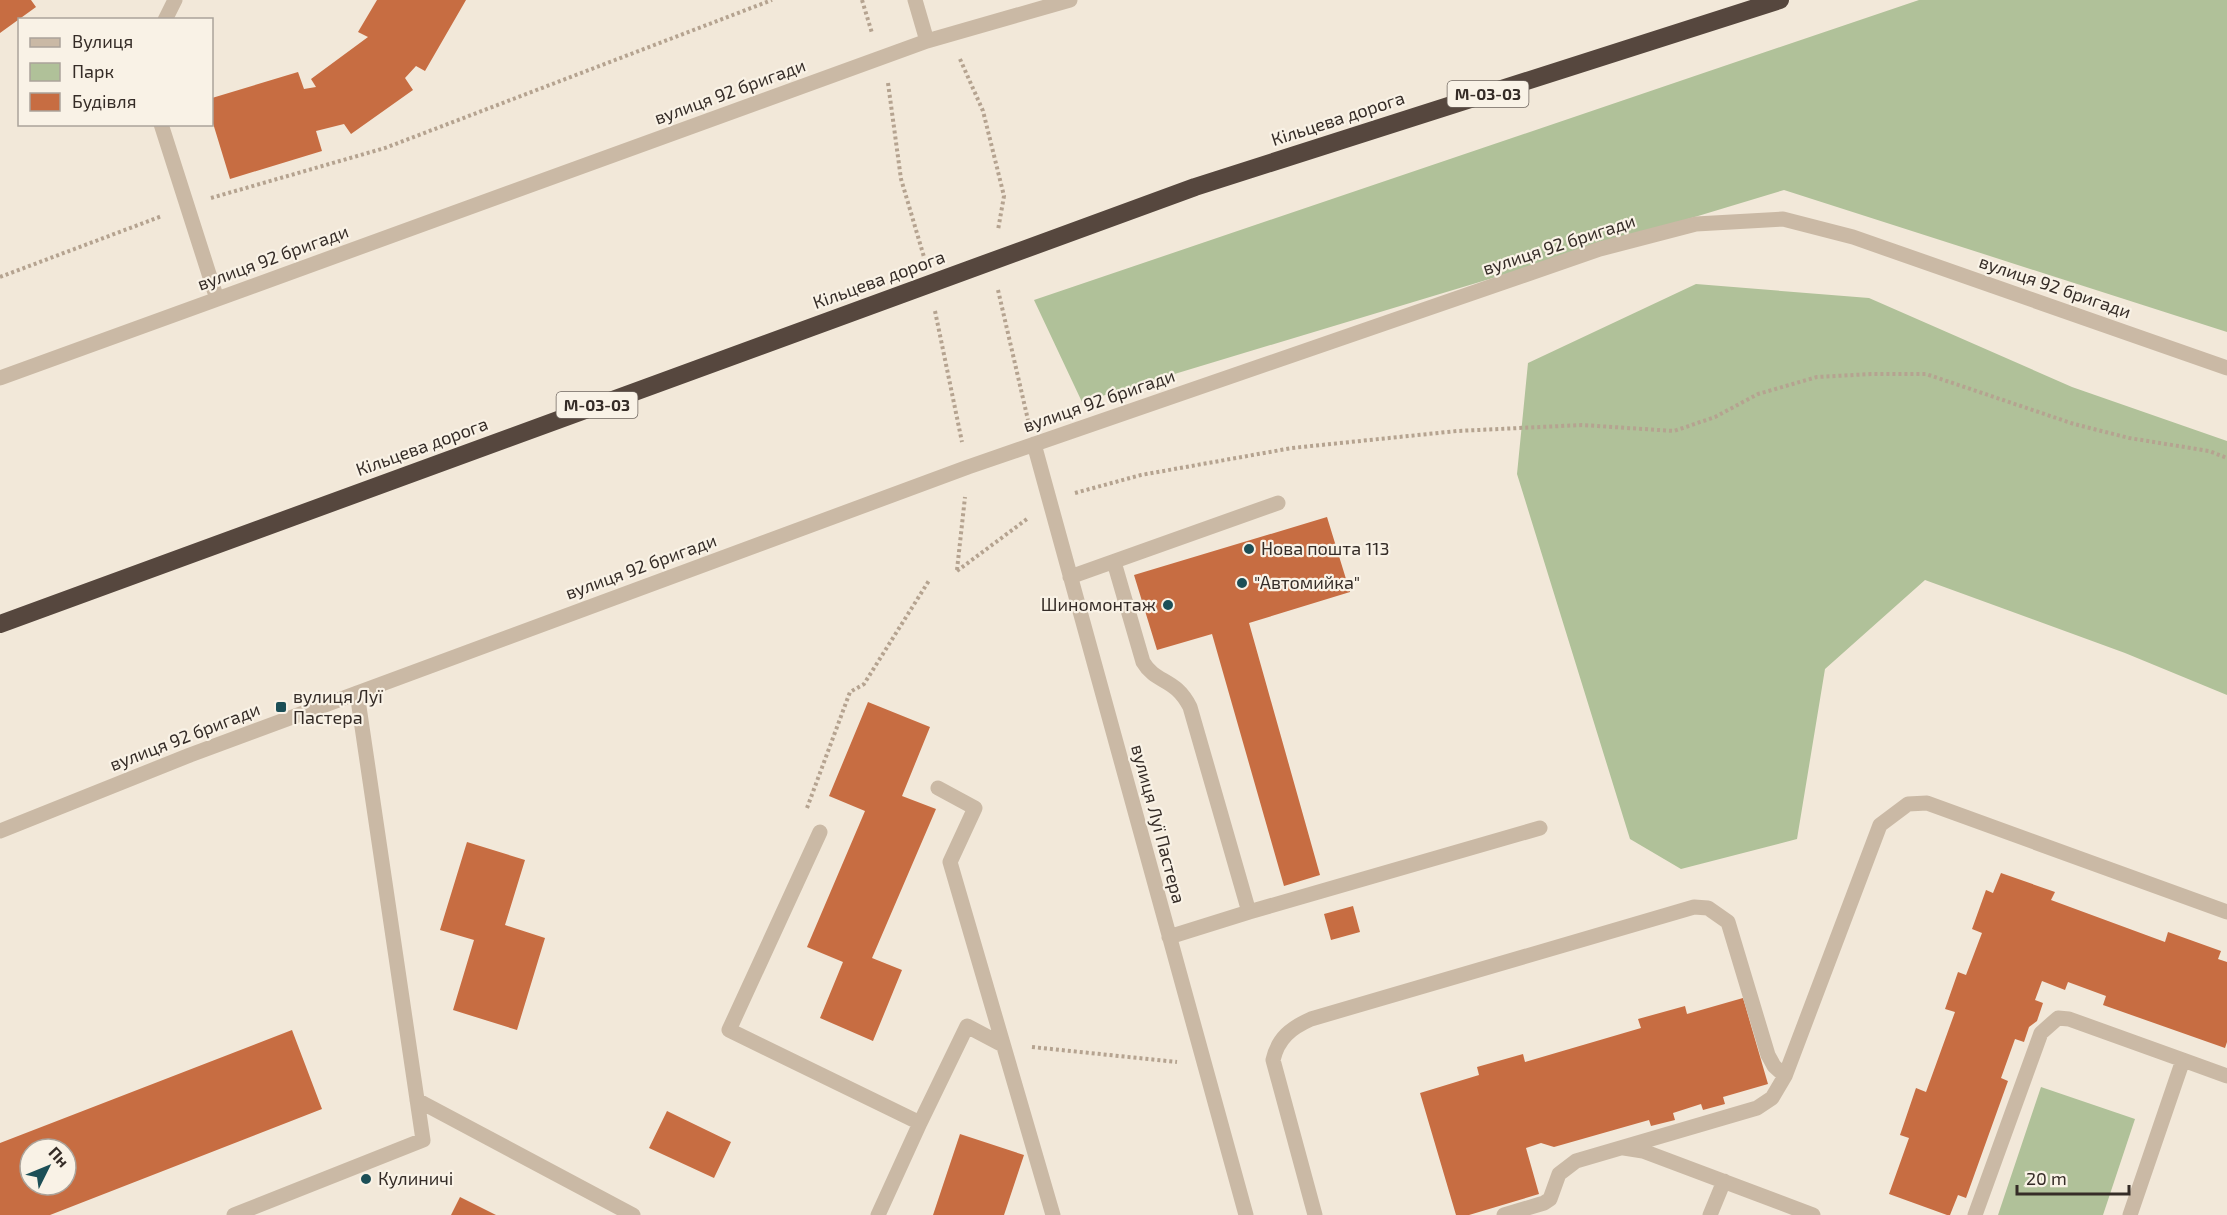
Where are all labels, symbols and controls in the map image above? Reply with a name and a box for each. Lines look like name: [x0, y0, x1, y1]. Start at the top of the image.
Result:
legend: [18, 18, 213, 126]
text: Вулиця: [72, 30, 133, 52]
street label: вулиця 92 бригади: [651, 53, 808, 129]
text: Парк: [72, 60, 114, 82]
road number: М-03-03: [1448, 81, 1528, 107]
street label: Кільцева дорога: [1268, 86, 1407, 150]
text: Будівля: [72, 90, 136, 112]
street label: вулиця 92 бригади: [1480, 209, 1638, 279]
street label: вулиця 92 бригади: [194, 219, 351, 295]
street label: Кільцева дорога: [810, 245, 948, 313]
street label: вулиця 92 бригади: [1976, 250, 2134, 322]
street label: вулиця 92 бригади: [1020, 364, 1178, 436]
road number: М-03-03: [556, 392, 638, 418]
street label: Кільцева дорога: [353, 412, 491, 480]
street label: вулиця 92 бригади: [562, 528, 719, 604]
place label: Нова пошта 113: [1261, 537, 1389, 559]
marker: Нова пошта 113: [1242, 542, 1256, 556]
place label: "Автомийка": [1254, 571, 1360, 593]
marker: "Автомийка": [1235, 576, 1249, 590]
place label: Шиномонтаж: [1041, 593, 1156, 615]
marker: Шиномонтаж: [1161, 598, 1175, 612]
place label: вулиця Луї Пастера: [293, 685, 383, 728]
street label: вулиця 92 бригади: [106, 697, 263, 775]
marker: вулиця Луї Пастера: [274, 700, 288, 714]
street label: вулиця Луї Пастера: [1127, 742, 1191, 906]
north arrow: [18, 1137, 78, 1197]
text: Пн: [45, 1142, 73, 1171]
scale bar: [2017, 1158, 2130, 1196]
place label: Кулиничі: [378, 1167, 453, 1189]
text: 20 m: [2026, 1167, 2067, 1189]
marker: Кулиничі: [359, 1172, 373, 1186]

